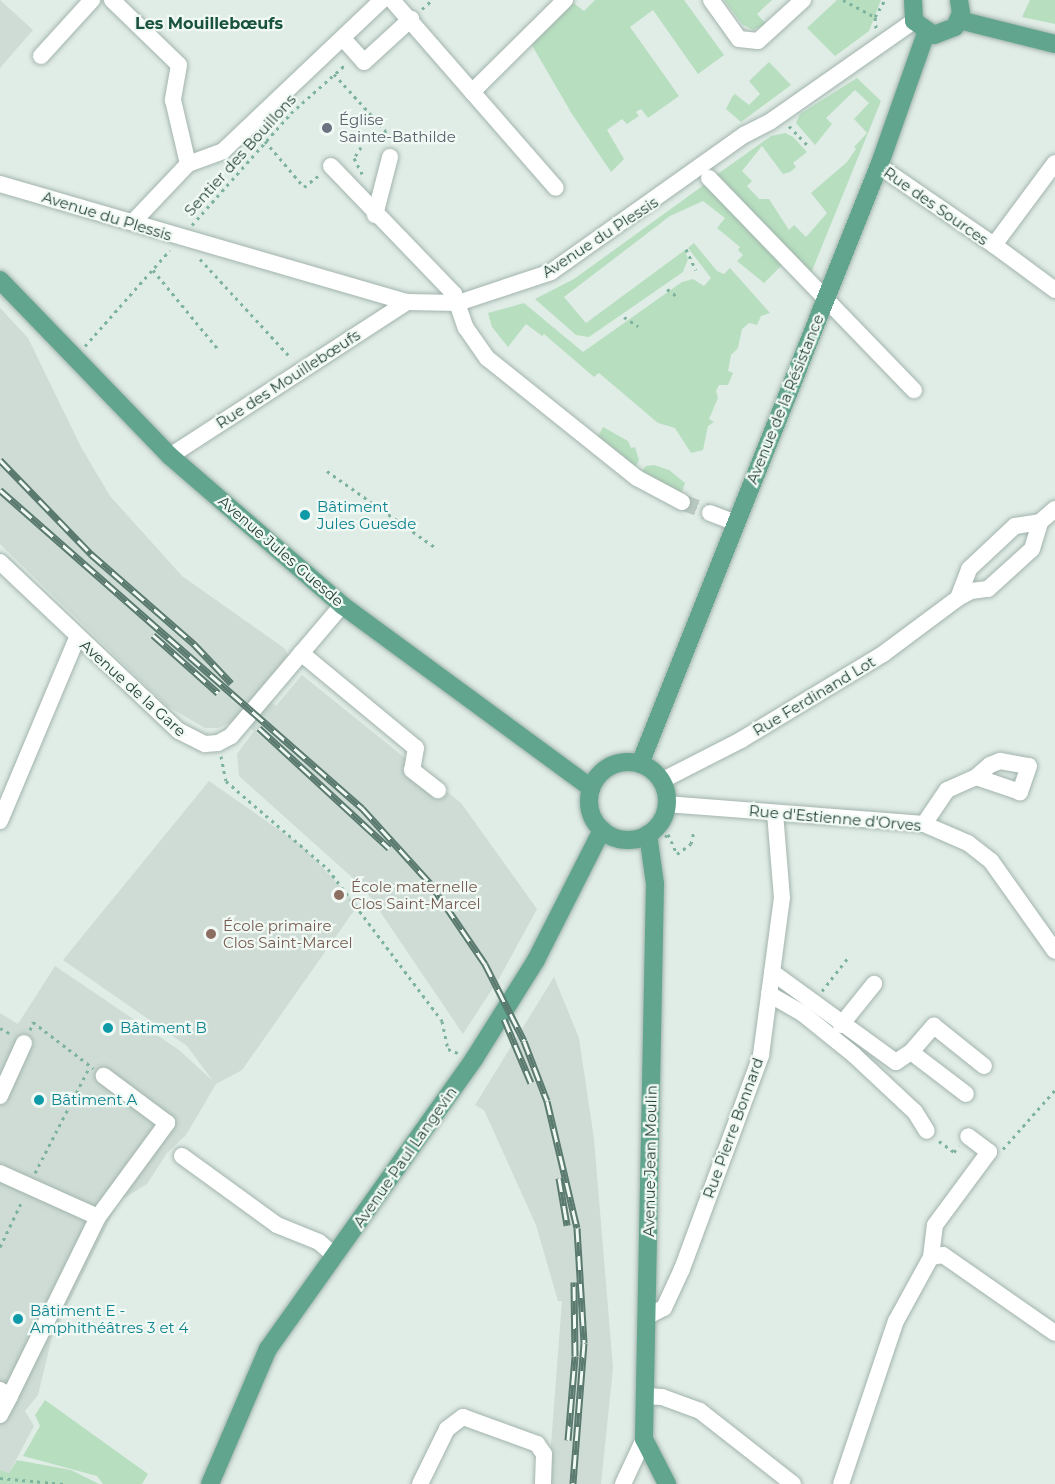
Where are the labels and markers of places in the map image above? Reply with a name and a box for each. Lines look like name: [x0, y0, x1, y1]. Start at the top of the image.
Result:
place label: Église Sainte-Bathilde: [339, 110, 456, 145]
marker: Église Sainte-Bathilde: [320, 121, 334, 135]
place label: Bâtiment Jules Guesde: [317, 497, 416, 532]
marker: Bâtiment Jules Guesde: [298, 508, 312, 522]
place label: École maternelle Clos Saint-Marcel: [351, 877, 481, 912]
marker: École maternelle Clos Saint-Marcel: [332, 888, 346, 902]
place label: École primaire Clos Saint-Marcel: [223, 916, 353, 951]
marker: École primaire Clos Saint-Marcel: [204, 927, 218, 941]
place label: Bâtiment B: [120, 1019, 207, 1037]
marker: Bâtiment B: [101, 1021, 115, 1035]
place label: Bâtiment A: [51, 1091, 137, 1109]
marker: Bâtiment A: [32, 1093, 46, 1107]
place label: Bâtiment E - Amphithéâtres 3 et 4: [30, 1301, 188, 1336]
marker: Bâtiment E - Amphithéâtres 3 et 4: [11, 1312, 25, 1326]

